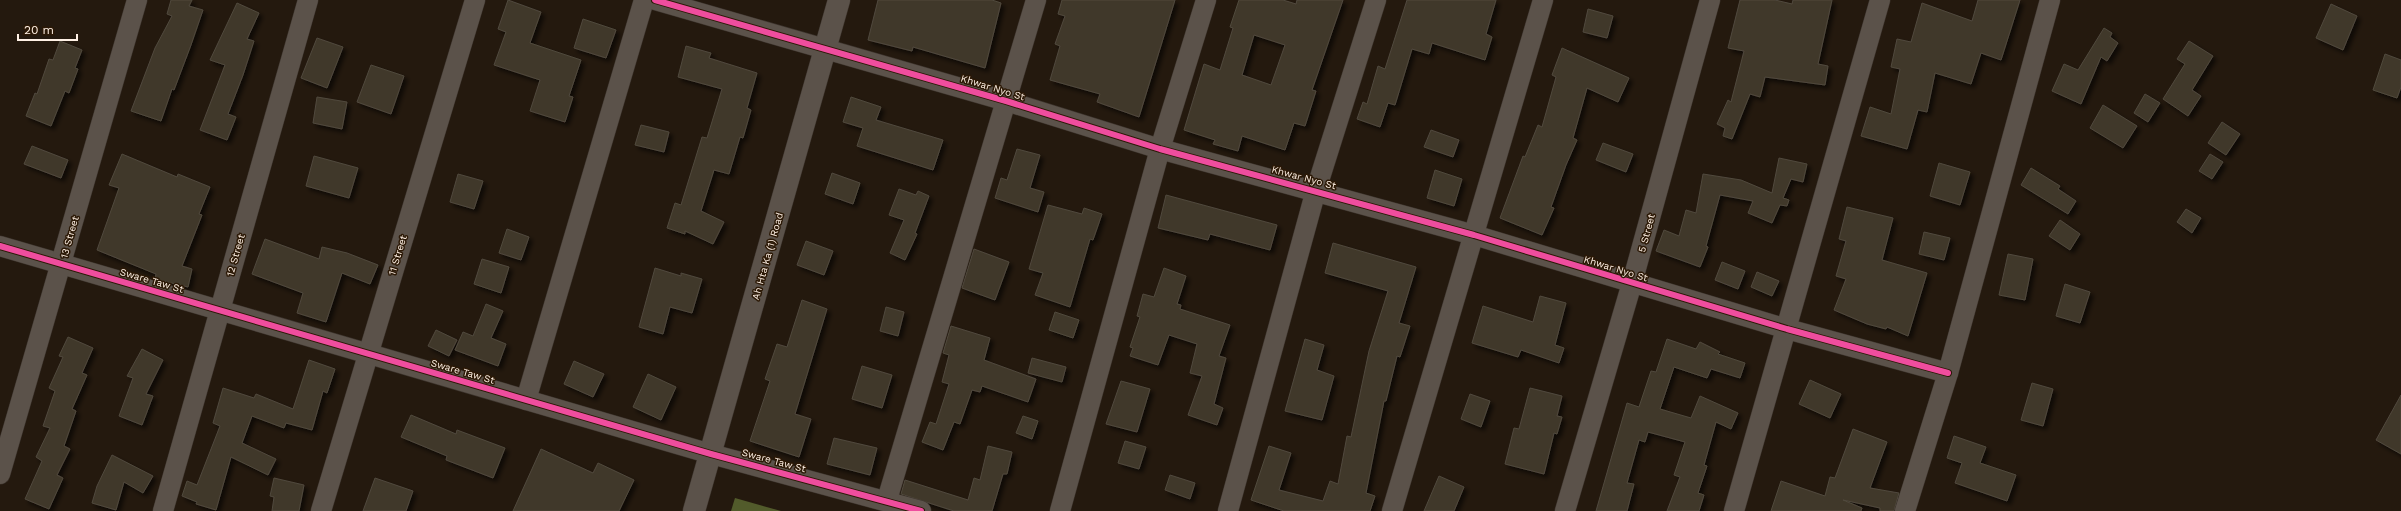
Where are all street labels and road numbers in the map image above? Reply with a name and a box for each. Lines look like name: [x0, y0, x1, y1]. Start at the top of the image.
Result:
street label: Khwar Nyo St: [960, 73, 1027, 103]
street label: Khwar Nyo St: [1270, 164, 1338, 192]
street label: Ah Hta Ka (1) Road: [750, 211, 785, 301]
street label: 5 Street: [1636, 212, 1657, 254]
street label: 13 Street: [58, 214, 81, 259]
street label: 12 Street: [224, 232, 247, 277]
street label: 11 Street: [386, 233, 409, 277]
street label: Khwar Nyo St: [1583, 254, 1650, 284]
street label: Sware Taw St: [119, 266, 186, 295]
street label: Sware Taw St: [430, 357, 497, 386]
street label: Sware Taw St: [741, 447, 808, 475]

